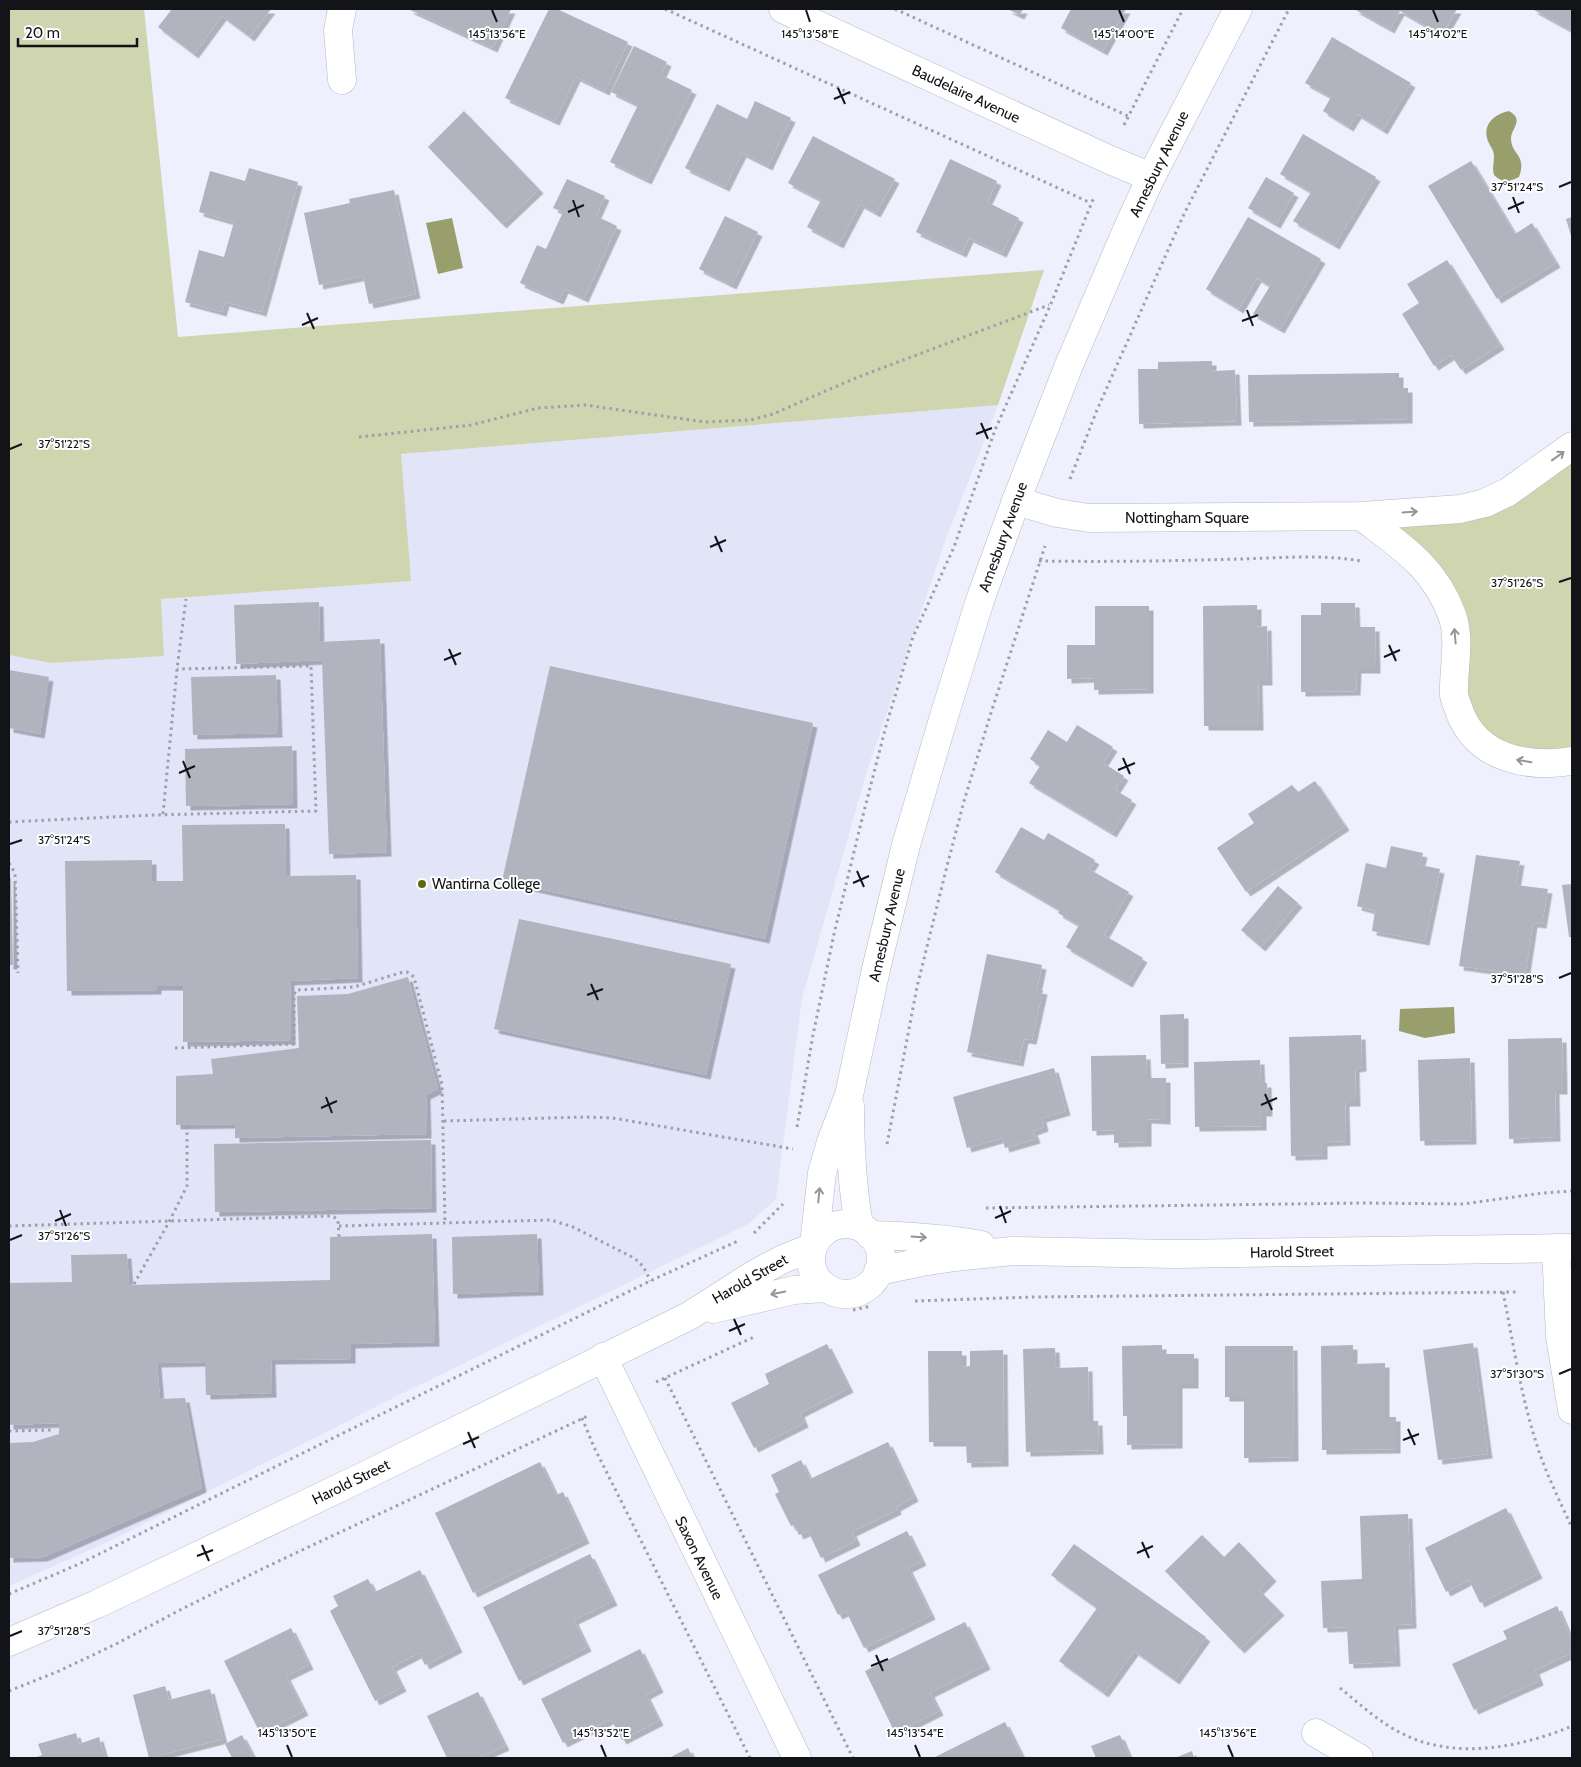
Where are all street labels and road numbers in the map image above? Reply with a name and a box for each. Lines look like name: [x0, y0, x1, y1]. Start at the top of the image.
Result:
street label: Baudelaire Avenue: [909, 61, 1023, 127]
street label: Amesbury Avenue: [1126, 108, 1193, 220]
street label: Amesbury Avenue: [975, 479, 1031, 594]
street label: Nottingham Square: [1125, 509, 1249, 527]
street label: Amesbury Avenue: [865, 866, 909, 983]
street label: Harold Street: [1250, 1242, 1334, 1262]
street label: Harold Street: [709, 1250, 791, 1308]
street label: Harold Street: [309, 1455, 393, 1509]
street label: Saxon Avenue: [671, 1513, 727, 1603]

